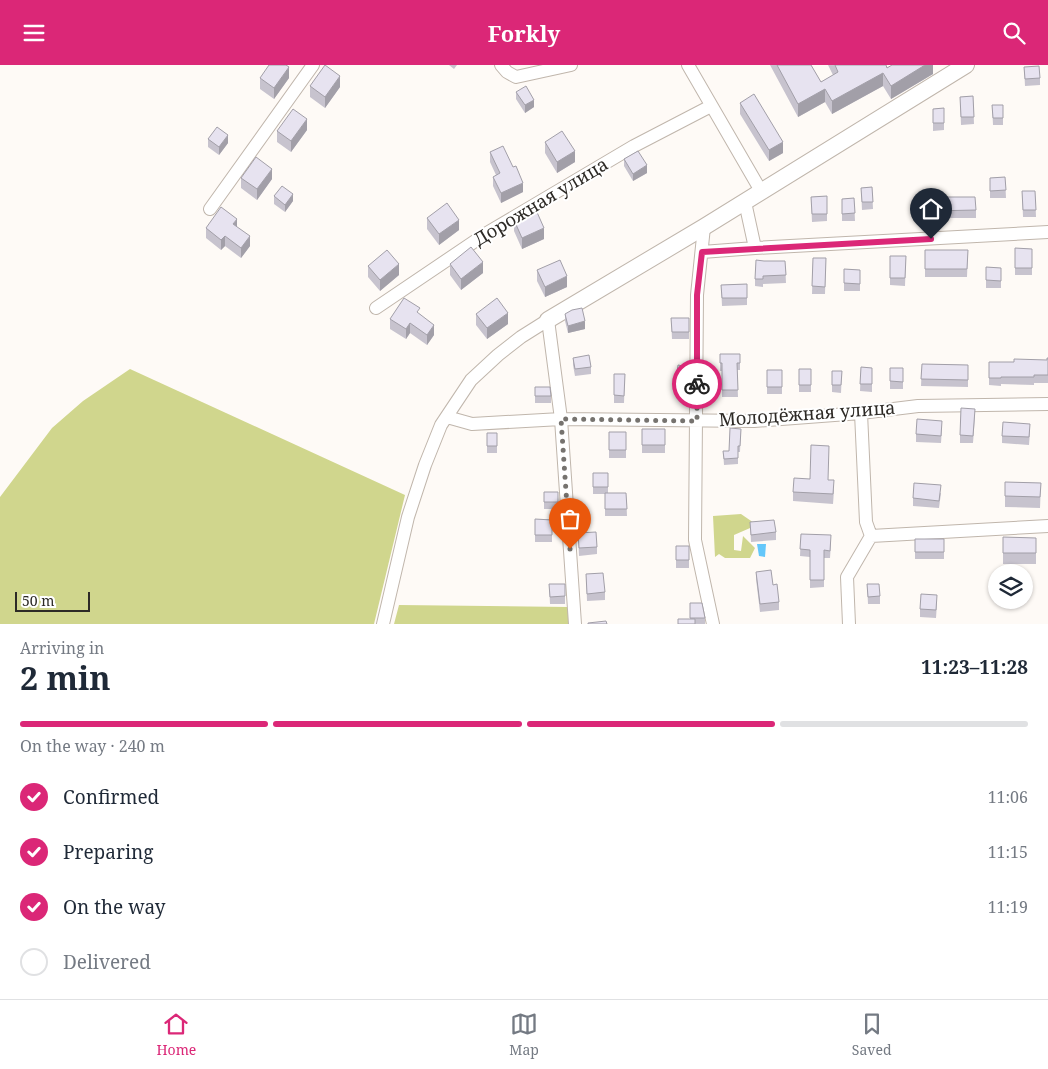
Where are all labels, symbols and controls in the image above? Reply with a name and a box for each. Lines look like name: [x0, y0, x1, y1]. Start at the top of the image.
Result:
text: Forkly: [488, 18, 560, 48]
icon: menu: [20, 19, 48, 47]
icon: search: [1000, 19, 1028, 47]
street label: Дорожная улица: [469, 151, 612, 251]
pin: [910, 188, 952, 239]
icon: home: [917, 195, 945, 223]
courier: [672, 359, 722, 409]
icon: bike: [683, 370, 711, 398]
street label: Молодёжная улица: [718, 395, 896, 431]
pin: [549, 498, 591, 549]
icon: bag: [556, 505, 584, 533]
map controls: [988, 564, 1033, 609]
button: layers: [988, 564, 1033, 609]
scale bar: [15, 589, 90, 612]
text: 50 m: [22, 591, 55, 610]
text: Arriving in: [20, 637, 104, 659]
text: 11:23–11:28: [921, 654, 1028, 680]
text: 2 min: [20, 656, 111, 699]
text: On the way · 240 m: [20, 735, 165, 757]
icon: check: [20, 783, 48, 811]
text: Confirmed: [63, 784, 159, 810]
text: 11:06: [988, 786, 1028, 808]
icon: check: [20, 838, 48, 866]
text: Preparing: [63, 839, 153, 865]
text: 11:15: [988, 841, 1028, 863]
icon: check: [20, 893, 48, 921]
text: On the way: [63, 894, 166, 920]
text: 11:19: [988, 896, 1028, 918]
text: Delivered: [63, 949, 151, 975]
tab: Home: [156, 1010, 196, 1059]
tab: Map: [509, 1010, 539, 1059]
tab: Saved: [852, 1010, 892, 1059]

